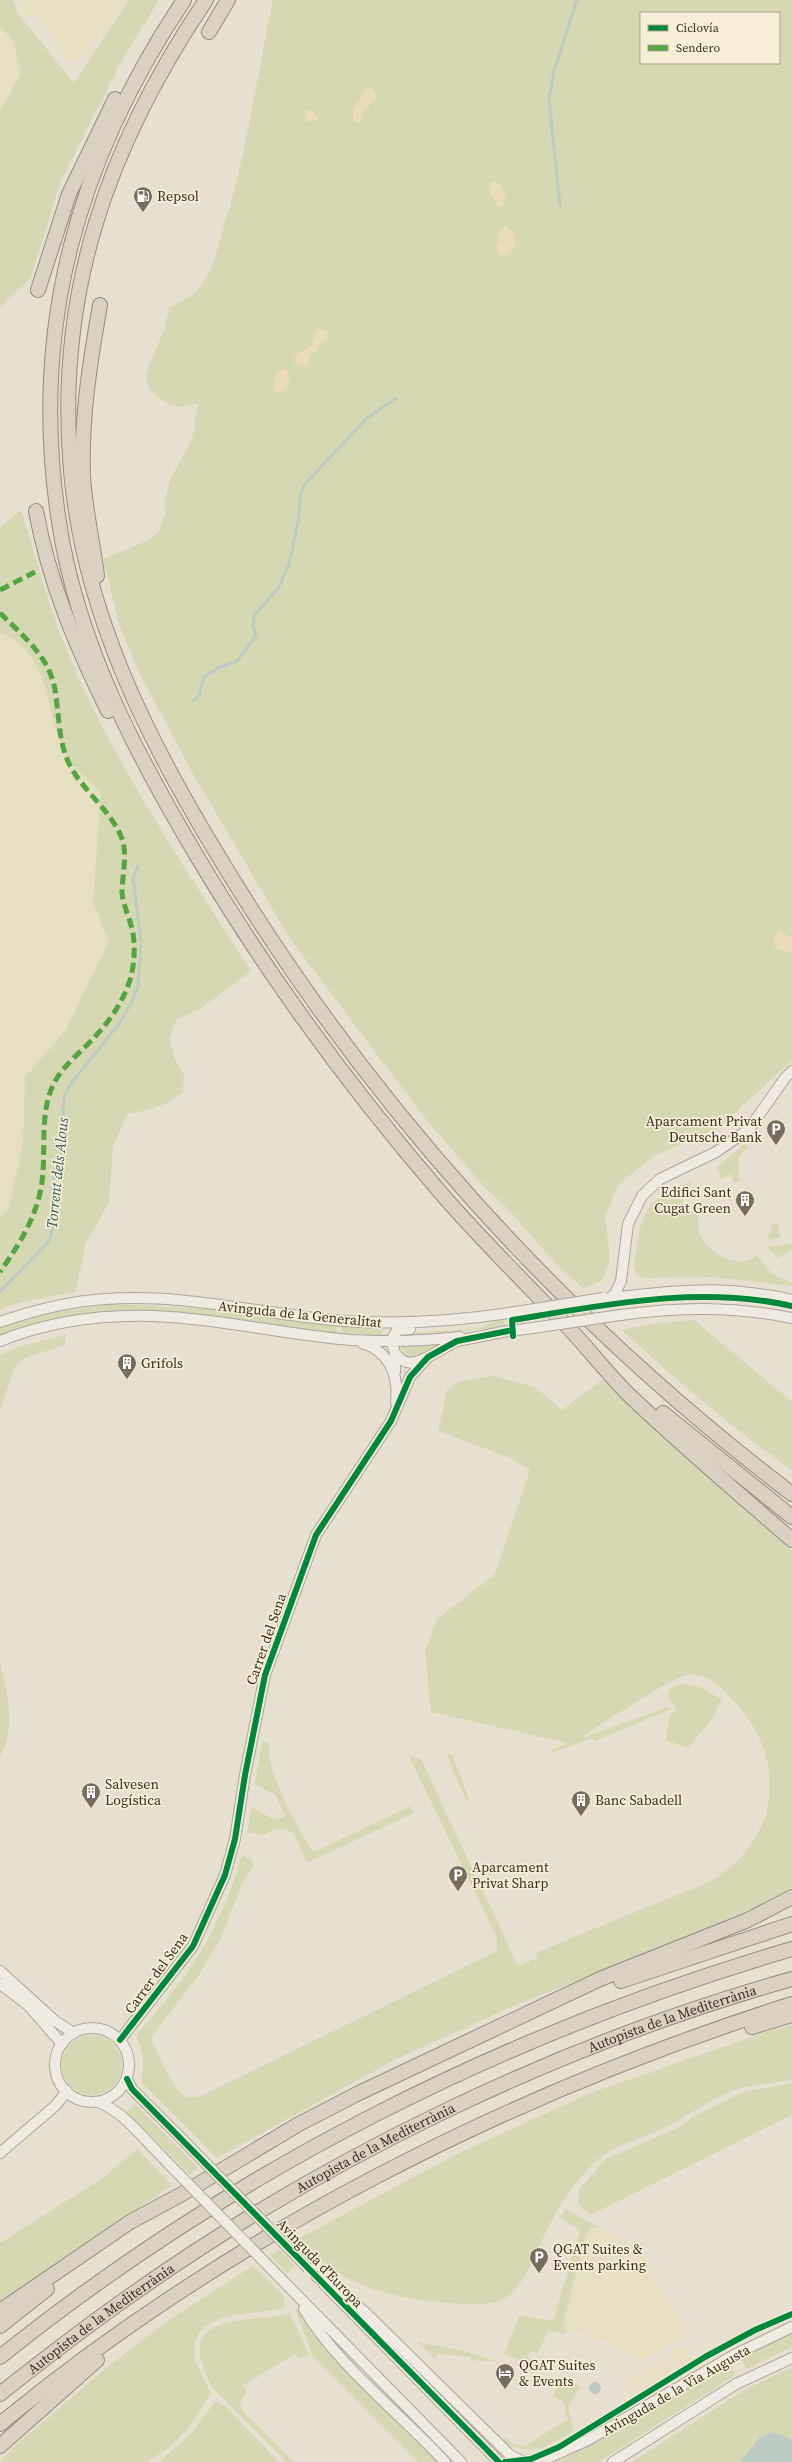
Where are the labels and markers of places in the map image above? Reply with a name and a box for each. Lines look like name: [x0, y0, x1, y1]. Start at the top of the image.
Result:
fuel station icon: Repsol: [132, 185, 154, 213]
place label: Repsol: [157, 186, 199, 206]
place label: Aparcament Privat Deutsche Bank: [646, 1111, 762, 1147]
parking icon: Aparcament Privat Deutsche Bank: [765, 1118, 787, 1146]
place label: Edifici Sant Cugat Green: [654, 1182, 732, 1218]
building icon: Edifici Sant Cugat Green: [734, 1189, 756, 1217]
building icon: Grifols: [116, 1352, 138, 1380]
place label: Grifols: [141, 1353, 183, 1373]
place label: Salvesen Logística: [105, 1774, 162, 1810]
building icon: Salvesen Logística: [80, 1781, 102, 1809]
building icon: Banc Sabadell: [570, 1789, 592, 1817]
place label: Banc Sabadell: [595, 1790, 682, 1810]
place label: Aparcament Privat Sharp: [472, 1857, 549, 1893]
parking icon: Aparcament Privat Sharp: [447, 1864, 469, 1892]
place label: QGAT Suites & Events parking: [553, 2239, 646, 2275]
parking icon: QGAT Suites & Events parking: [528, 2246, 550, 2274]
place label: QGAT Suites & Events: [519, 2355, 595, 2391]
hotel icon: QGAT Suites & Events: [494, 2362, 516, 2390]

